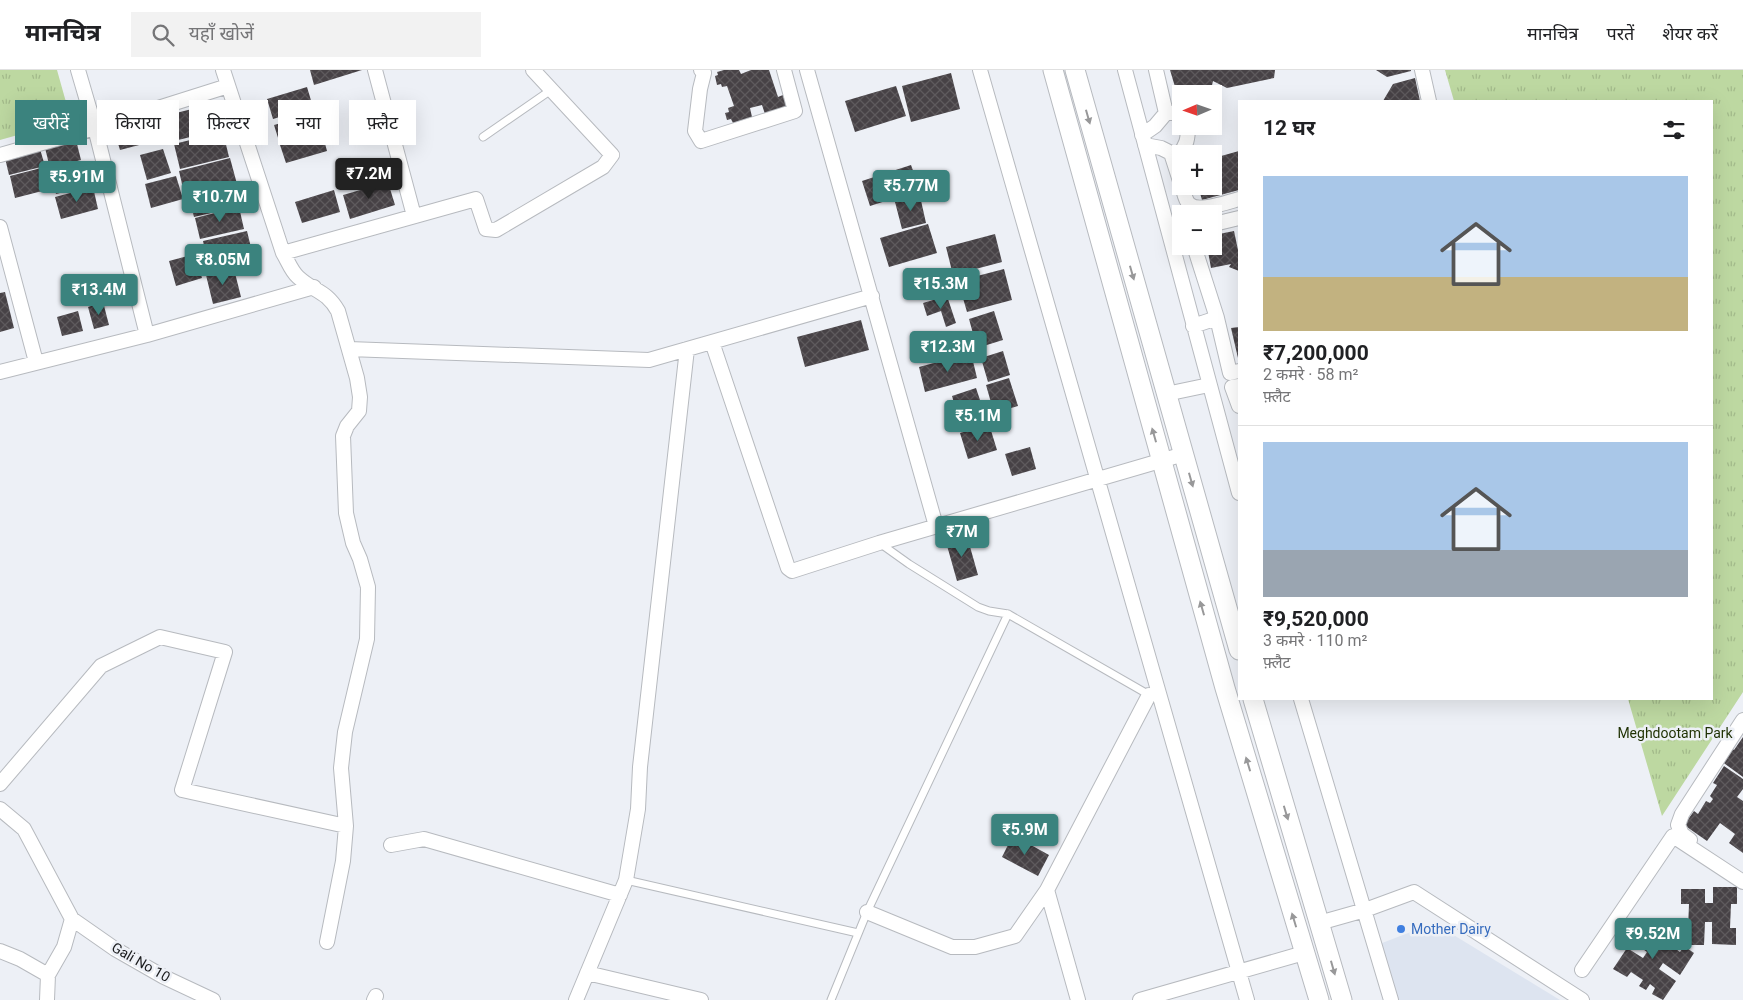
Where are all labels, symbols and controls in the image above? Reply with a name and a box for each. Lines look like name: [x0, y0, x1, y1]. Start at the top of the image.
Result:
search box: [131, 12, 481, 57]
text: मानचित्र: [25, 19, 101, 47]
icon: search: [149, 21, 177, 49]
text: यहाँ खोजें: [189, 22, 254, 45]
text: मानचित्र: [1527, 23, 1578, 44]
text: परतें: [1606, 23, 1634, 44]
text: शेयर करें: [1662, 23, 1718, 44]
north arrow: [1172, 85, 1222, 135]
map controls: [1172, 85, 1222, 255]
chip: खरीदें: [15, 100, 87, 145]
chip: किराया: [97, 100, 179, 145]
chip: फ़िल्टर: [189, 100, 268, 145]
chip: नया: [278, 100, 339, 145]
chip: फ़्लैट: [349, 100, 416, 145]
one-way arrow: [1084, 109, 1092, 124]
text: 12 घर: [1263, 116, 1315, 140]
icon: filters: [1660, 116, 1688, 144]
button: +: [1172, 145, 1222, 195]
pin: ₹7.2M: [334, 158, 404, 200]
pin: ₹5.91M: [36, 160, 118, 203]
text: ₹7.2M: [346, 164, 392, 183]
text: ₹5.91M: [50, 167, 104, 186]
pin: ₹5.77M: [870, 170, 952, 212]
text: ₹5.77M: [884, 176, 938, 195]
pin: ₹10.7M: [179, 180, 261, 223]
text: ₹10.7M: [193, 187, 247, 206]
button: −: [1172, 205, 1222, 255]
icon: home: [1431, 209, 1521, 299]
pin: ₹8.05M: [182, 244, 264, 286]
text: ₹8.05M: [196, 250, 250, 269]
one-way arrow: [1129, 266, 1137, 281]
pin: ₹15.3M: [900, 268, 982, 310]
pin: ₹13.4M: [58, 274, 140, 316]
text: ₹15.3M: [914, 274, 968, 293]
text: ₹13.4M: [72, 280, 126, 299]
pin: ₹12.3M: [907, 330, 989, 373]
text: ₹12.3M: [921, 337, 975, 356]
text: ₹7,200,000: [1263, 341, 1369, 365]
text: 2 कमरे · 58 m²: [1263, 365, 1358, 384]
text: फ़्लैट: [1263, 387, 1291, 406]
pin: ₹5.1M: [943, 400, 1013, 442]
text: ₹5.1M: [955, 406, 1001, 425]
one-way arrow: [1150, 427, 1158, 442]
one-way arrow: [1187, 473, 1195, 488]
icon: home: [1431, 474, 1521, 564]
pin: ₹7M: [938, 516, 986, 558]
text: ₹7M: [946, 522, 978, 541]
one-way arrow: [1198, 601, 1206, 616]
text: ₹9,520,000: [1263, 607, 1369, 631]
text: 3 कमरे · 110 m²: [1263, 631, 1367, 650]
text: फ़्लैट: [1263, 653, 1291, 672]
park label: Meghdootam Park: [1617, 725, 1734, 741]
one-way arrow: [1243, 757, 1251, 772]
one-way arrow: [1283, 805, 1291, 820]
pin: ₹5.9M: [990, 814, 1060, 856]
text: ₹5.9M: [1002, 820, 1048, 839]
one-way arrow: [1290, 912, 1298, 927]
pin: ₹9.52M: [1612, 918, 1694, 960]
place label: Mother Dairy: [1411, 921, 1491, 937]
marker: Mother Dairy: [1395, 923, 1407, 935]
text: ₹9.52M: [1626, 924, 1680, 943]
street label: Gali No 10: [109, 939, 173, 985]
one-way arrow: [1329, 961, 1337, 976]

